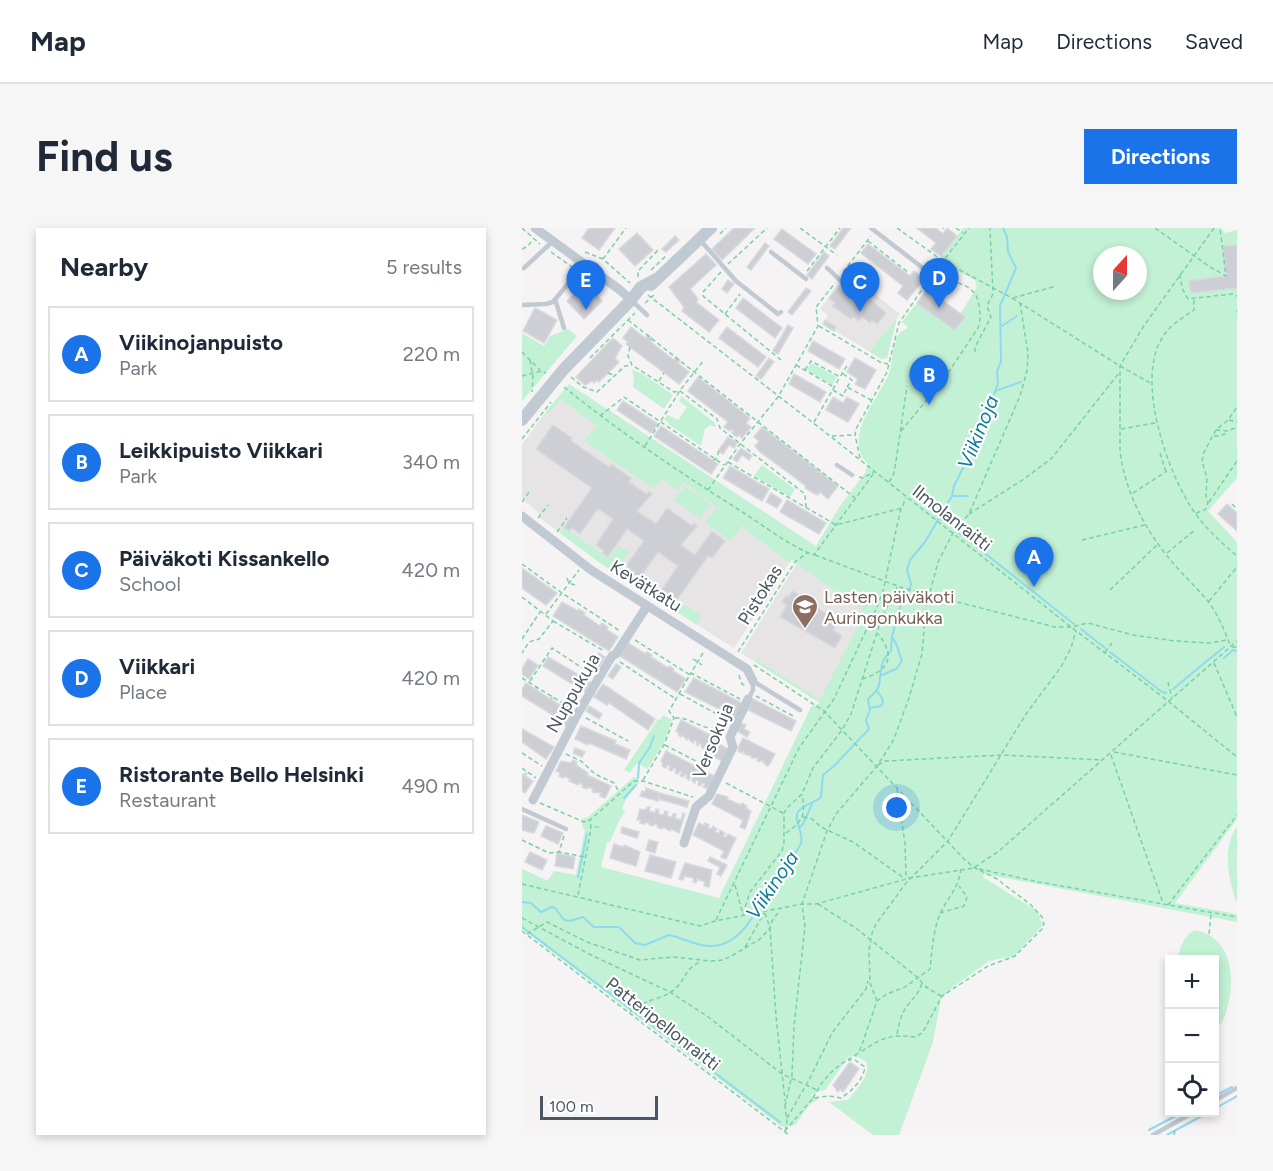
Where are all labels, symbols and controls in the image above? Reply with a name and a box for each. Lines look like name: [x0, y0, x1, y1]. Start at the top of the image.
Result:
text: Map: [30, 24, 86, 58]
text: Map: [982, 29, 1023, 54]
text: Directions: [1056, 29, 1152, 54]
text: Saved: [1185, 29, 1243, 54]
button: Directions: [1084, 129, 1237, 184]
text: Find us: [36, 131, 173, 182]
north arrow: [1093, 246, 1147, 300]
text: Nearby: [60, 251, 148, 283]
text: 5 results: [386, 255, 462, 279]
pin: D: [920, 259, 958, 308]
pin: E: [566, 260, 606, 310]
pin: C: [840, 262, 880, 312]
text: Viikinojanpuisto: [119, 329, 283, 356]
text: A: [74, 342, 89, 366]
text: 220 m: [403, 342, 460, 366]
text: Park: [119, 356, 157, 380]
pin: B: [910, 356, 948, 405]
water label: Viikinoja: [952, 391, 1004, 472]
text: Leikkipuisto Viikkari: [119, 437, 323, 464]
text: B: [75, 450, 88, 474]
text: 340 m: [402, 450, 460, 474]
text: Park: [119, 464, 157, 488]
street label: Ilmolanraitti: [908, 480, 996, 556]
pin: A: [1014, 538, 1054, 587]
text: Päiväkoti Kissankello: [119, 545, 330, 572]
street label: Kevätkatu: [606, 555, 686, 617]
text: C: [74, 558, 89, 582]
text: 420 m: [402, 558, 460, 582]
street label: Pistokas: [733, 561, 787, 629]
text: School: [119, 572, 181, 596]
place label: Lasten päiväkoti Auringonkukka: [824, 586, 954, 629]
school or university icon: Lasten päiväkoti Auringonkukka: [790, 592, 820, 630]
street label: Nuppukuja: [541, 649, 605, 737]
text: Viikkari: [119, 653, 195, 680]
text: D: [75, 666, 89, 690]
text: 420 m: [402, 666, 460, 690]
text: Place: [119, 680, 167, 704]
street label: Versokuja: [688, 700, 738, 782]
text: Ristorante Bello Helsinki: [119, 761, 364, 788]
text: E: [76, 774, 87, 798]
text: 490 m: [401, 774, 460, 798]
text: Restaurant: [119, 788, 216, 812]
your location: [882, 793, 911, 822]
water label: Viikinoja: [740, 846, 804, 924]
map controls: [1165, 955, 1219, 1117]
button: +: [1165, 955, 1219, 1009]
street label: Patteripellonraitti: [601, 972, 725, 1076]
button: −: [1165, 1009, 1219, 1063]
button: locate: [1165, 1063, 1219, 1117]
scale bar: [540, 1093, 658, 1120]
text: 100 m: [549, 1097, 594, 1116]

